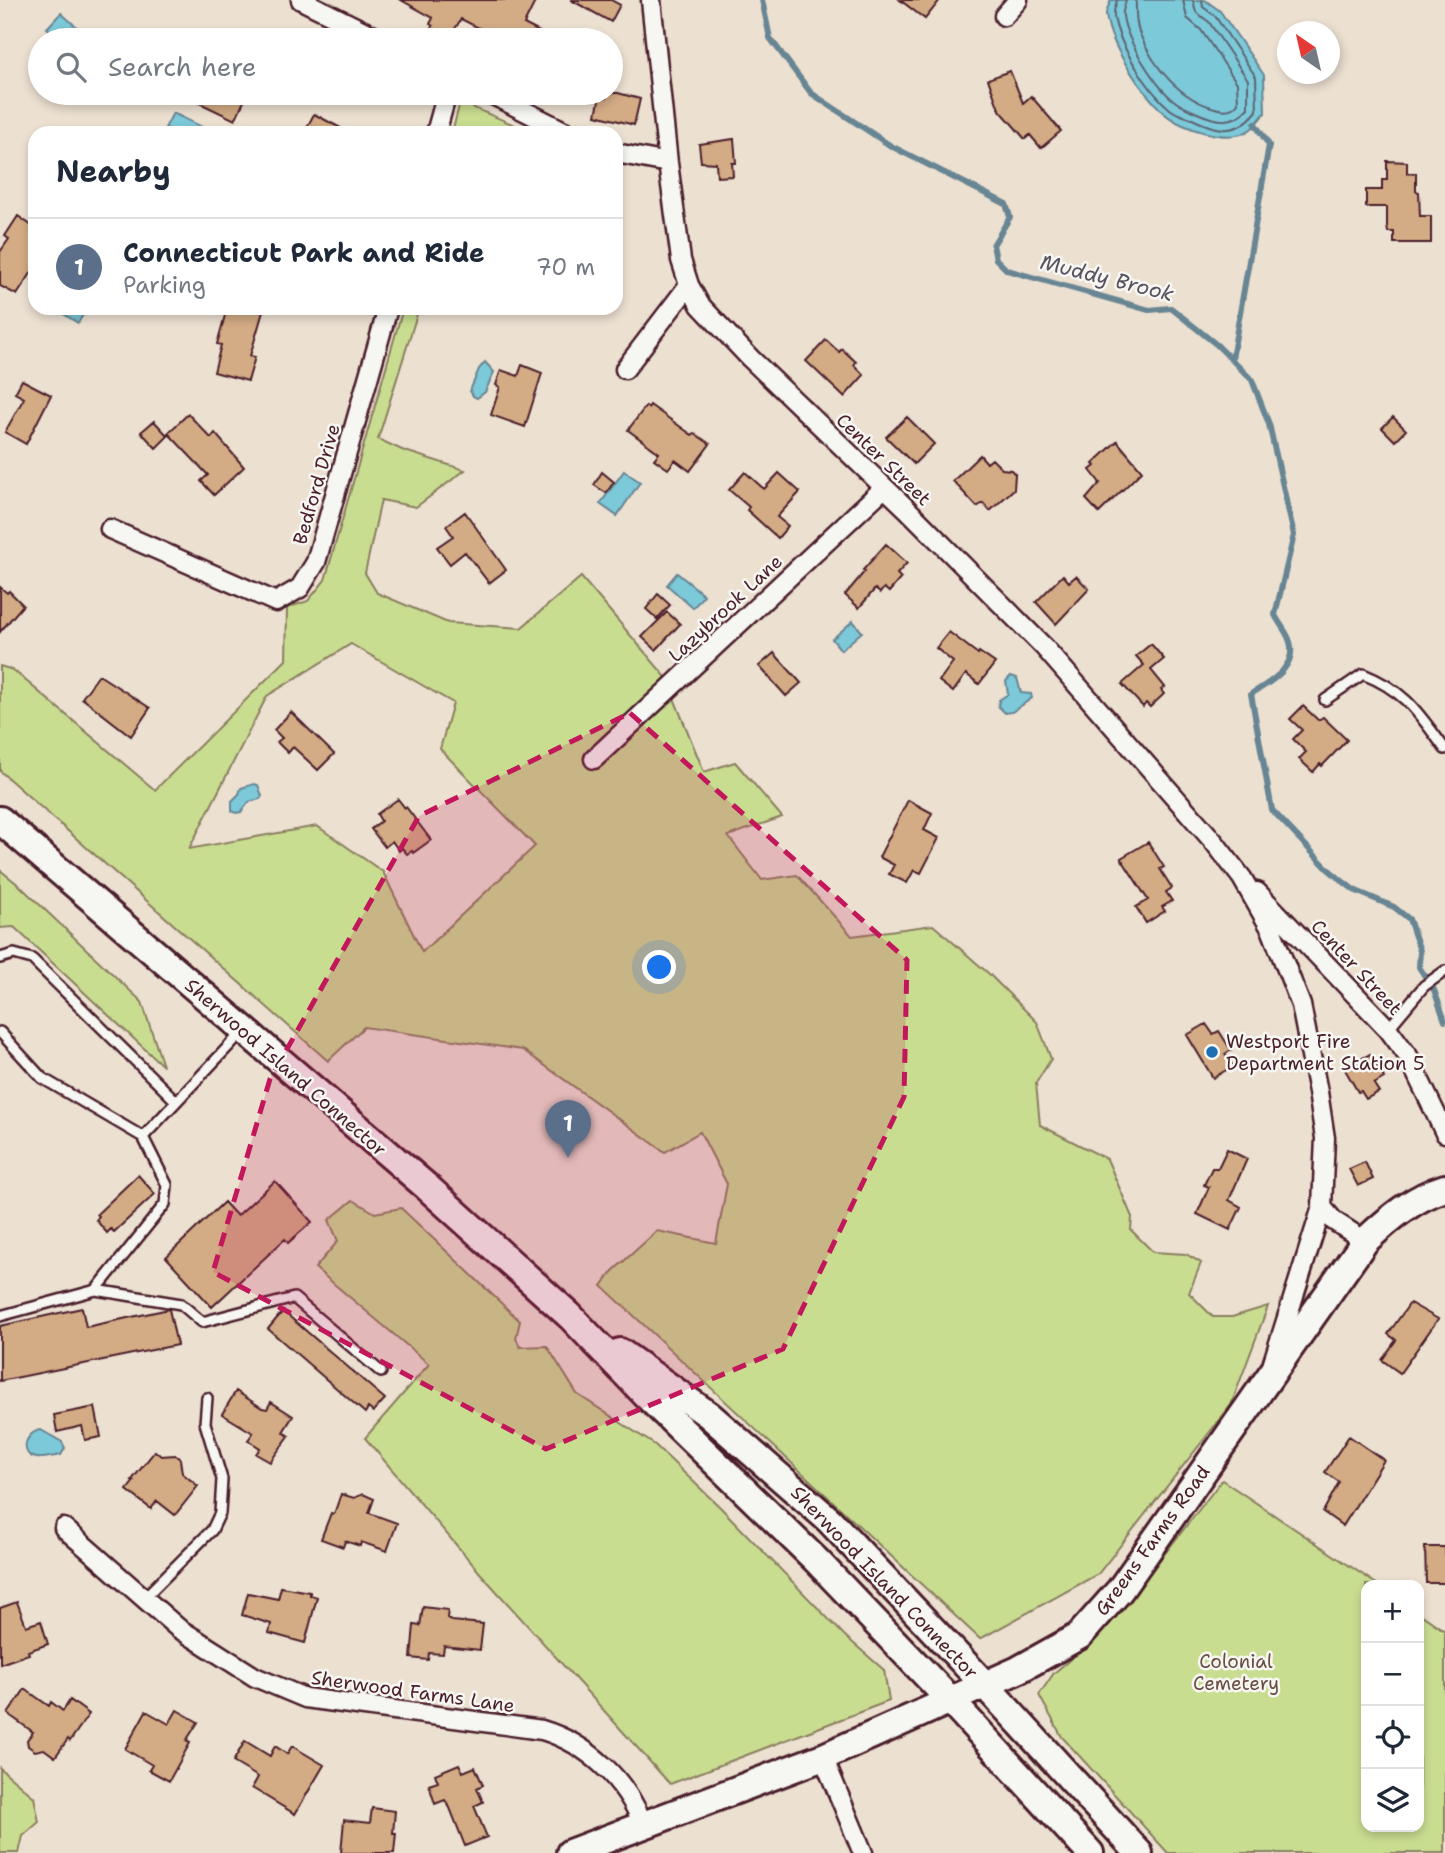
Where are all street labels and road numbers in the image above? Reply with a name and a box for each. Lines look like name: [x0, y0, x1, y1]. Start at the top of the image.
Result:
street label: Center Street: [831, 408, 936, 511]
street label: Bedford Drive: [287, 421, 346, 547]
street label: Lazybrook Lane: [663, 549, 788, 668]
street label: Center Street: [1306, 914, 1408, 1021]
street label: Sherwood Island Connector: [180, 973, 392, 1162]
street label: Greens Farms Road: [1089, 1460, 1216, 1621]
street label: Sherwood Island Connector: [786, 1480, 984, 1684]
street label: Sherwood Farms Lane: [310, 1665, 516, 1718]

